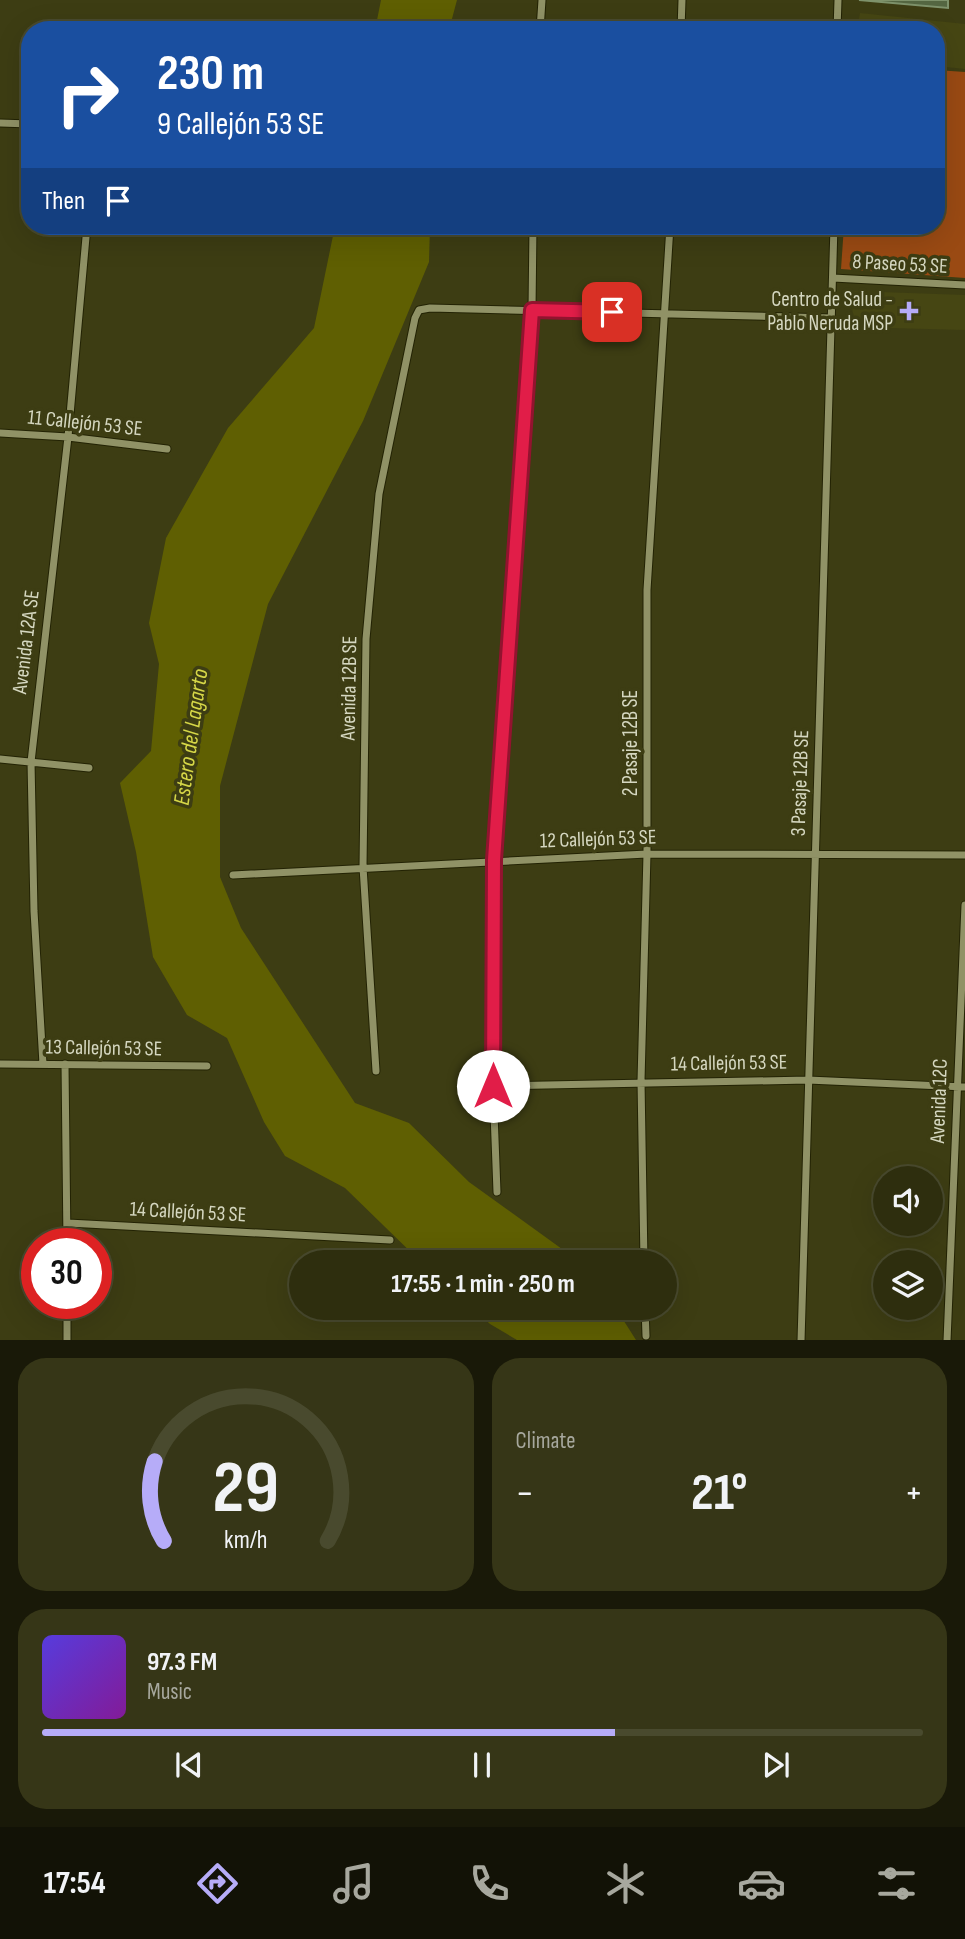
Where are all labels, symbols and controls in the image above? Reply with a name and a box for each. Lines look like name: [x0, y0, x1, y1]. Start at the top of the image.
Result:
text: 230 m: [157, 45, 264, 104]
icon: right: [42, 49, 133, 140]
text: 9 Callejón 53 SE: [157, 105, 324, 144]
icon: arrive: [99, 182, 137, 220]
text: Then: [42, 186, 85, 217]
street label: 8 Paseo 53 SE: [852, 249, 948, 279]
pin: [582, 282, 642, 342]
place label: Centro de Salud - Pablo Neruda MSP: [767, 287, 893, 336]
icon: arrive: [593, 293, 631, 331]
marker: Centro de Salud - Pablo Neruda MSP: [899, 301, 919, 321]
street label: 11 Callejón 53 SE: [26, 405, 144, 441]
street label: Avenida 12A SE: [7, 589, 45, 696]
street label: Avenida 12B SE: [336, 635, 362, 742]
water label: Estero del Lagarto: [168, 666, 214, 807]
street label: 2 Pasaje 12B SE: [618, 690, 643, 796]
street label: 3 Pasaje 12B SE: [786, 729, 814, 837]
street label: 12 Callejón 53 SE: [539, 824, 657, 854]
street label: 13 Callejón 53 SE: [45, 1034, 163, 1062]
position arrow: [456, 1049, 530, 1123]
street label: 14 Callejón 53 SE: [670, 1049, 788, 1077]
street label: Avenida 12C: [925, 1058, 953, 1145]
map controls: [873, 1166, 943, 1320]
button: sound: [873, 1166, 943, 1236]
street label: 14 Callejón 53 SE: [129, 1196, 247, 1228]
speed limit sign: 30: [21, 1228, 112, 1319]
button: layers: [873, 1250, 943, 1320]
text: 17:55 · 1 min · 250 m: [391, 1269, 575, 1300]
text: Climate: [516, 1427, 575, 1455]
text: 29: [213, 1445, 279, 1533]
text: 21°: [691, 1462, 747, 1525]
text: −: [516, 1471, 534, 1516]
text: +: [904, 1471, 923, 1516]
text: km/h: [224, 1524, 267, 1555]
text: 97.3 FM: [147, 1647, 217, 1678]
text: Music: [147, 1678, 192, 1706]
icon: previous: [170, 1746, 208, 1784]
icon: pause: [463, 1746, 501, 1784]
icon: next: [757, 1746, 795, 1784]
icon: directions: [193, 1859, 242, 1908]
icon: music: [329, 1859, 378, 1908]
icon: phone: [465, 1859, 514, 1908]
icon: climate: [601, 1859, 650, 1908]
icon: car: [737, 1859, 786, 1908]
icon: filters: [872, 1859, 921, 1908]
text: 17:54: [43, 1864, 106, 1903]

